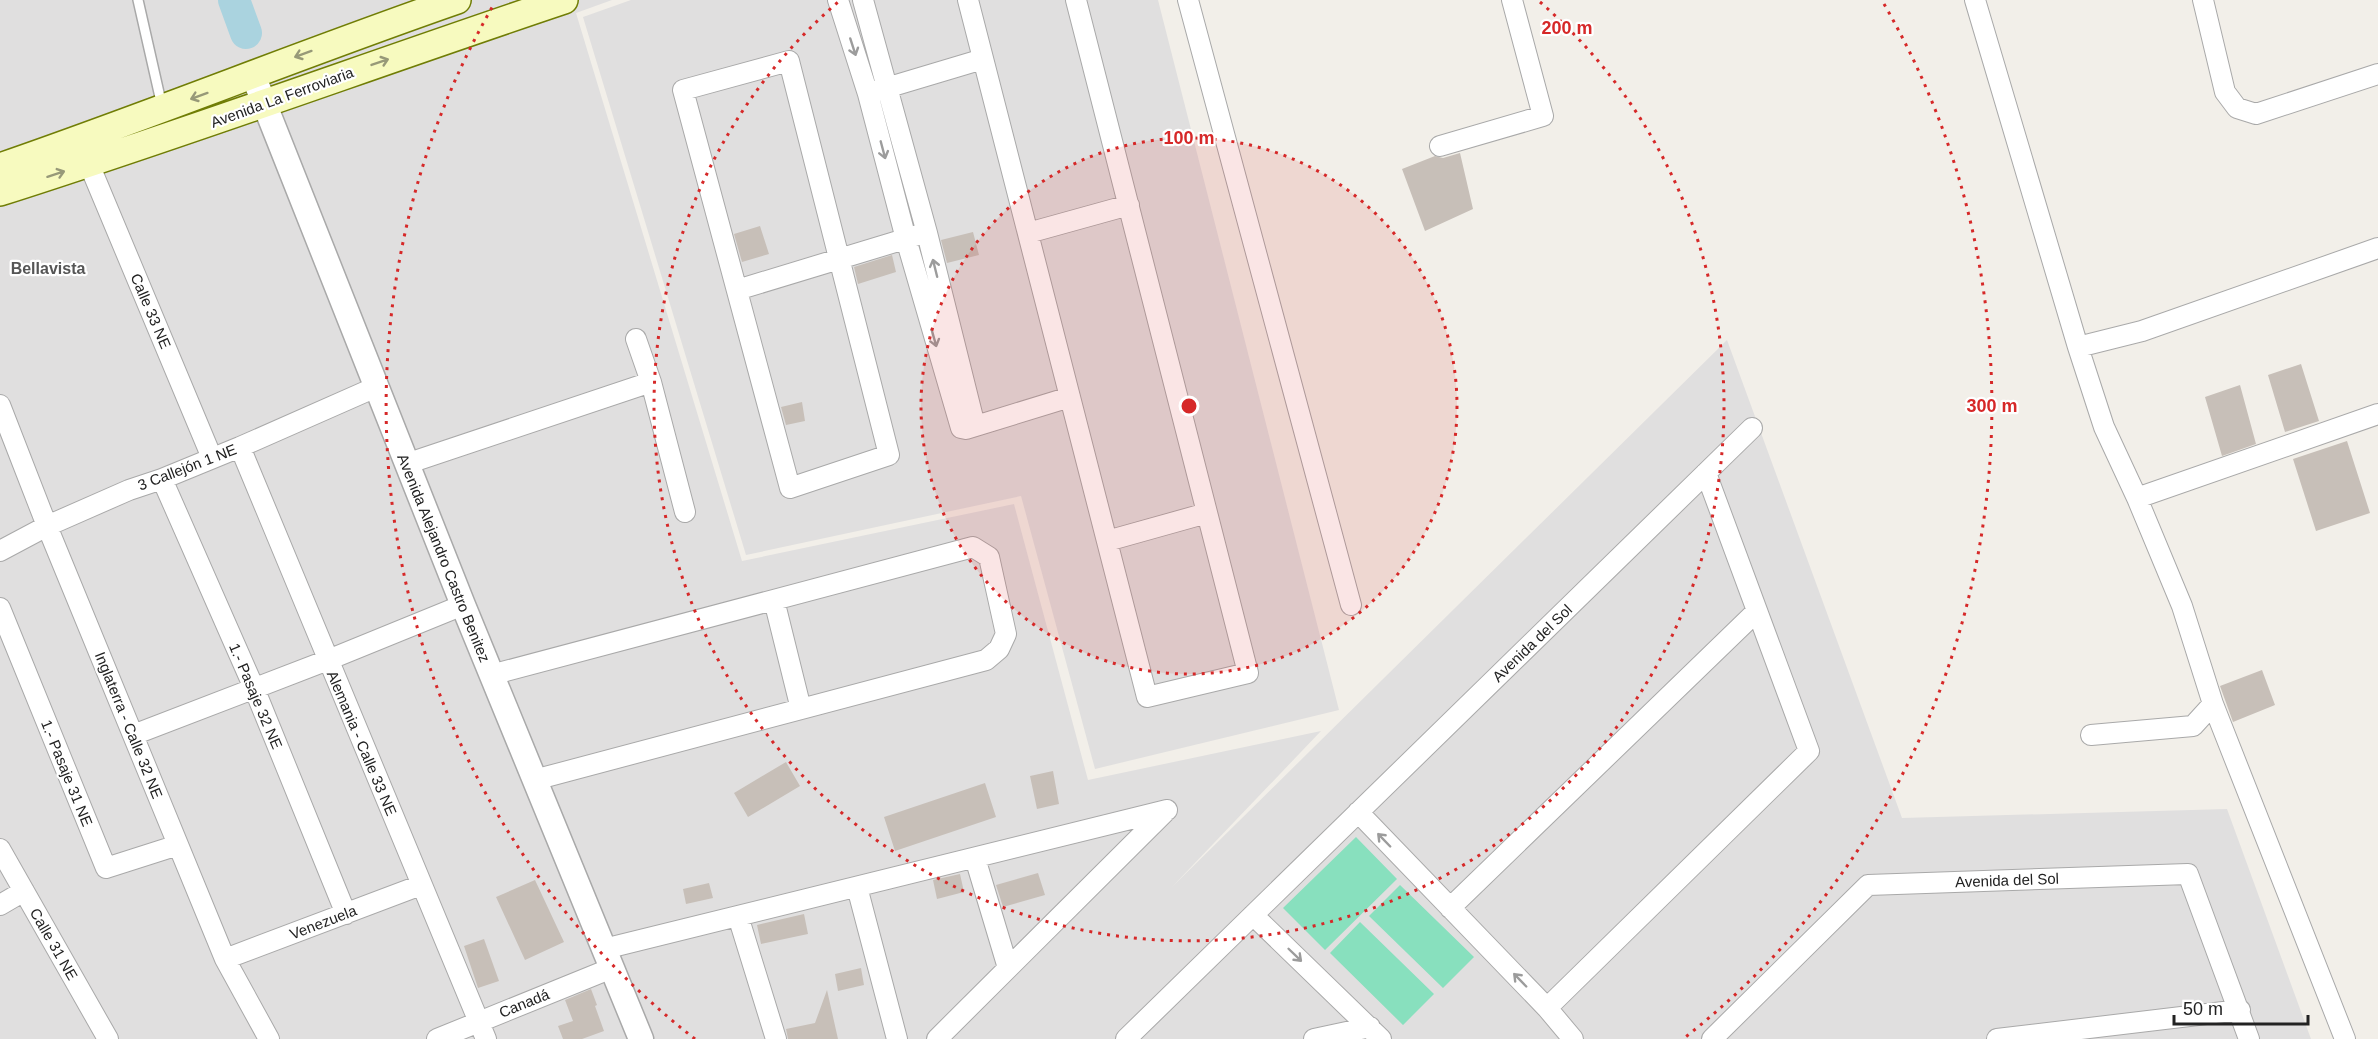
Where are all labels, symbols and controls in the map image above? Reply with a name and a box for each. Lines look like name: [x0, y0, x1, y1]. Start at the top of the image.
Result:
text: 200 m: [1541, 18, 1593, 38]
one-way arrow: [848, 37, 859, 56]
one-way arrow: [294, 50, 313, 61]
one-way arrow: [370, 56, 389, 67]
street label: Avenida La Ferroviaria: [208, 63, 356, 131]
one-way arrow: [190, 92, 209, 103]
text: 100 m: [1163, 128, 1215, 148]
one-way arrow: [877, 140, 889, 159]
one-way arrow: [46, 168, 65, 179]
one-way arrow: [929, 258, 941, 277]
district label: Bellavista: [11, 260, 85, 277]
street label: Calle 33 NE: [128, 271, 174, 351]
one-way arrow: [929, 328, 940, 347]
centre of rings: [1179, 396, 1199, 416]
text: 300 m: [1966, 396, 2018, 416]
street label: 3 Callejón 1 NE: [135, 440, 239, 494]
street label: Avenida Alejandro Castro Benitez: [394, 451, 494, 665]
street label: Avenida del Sol: [1489, 601, 1575, 685]
street label: 1.- Pasaje 32 NE: [226, 640, 286, 752]
street label: Inglaterra - Calle 32 NE: [92, 649, 166, 801]
street label: Alemania - Calle 33 NE: [324, 668, 400, 818]
street label: 1.- Pasaje 31 NE: [38, 717, 96, 829]
one-way arrow: [1377, 832, 1392, 847]
street label: Avenida del Sol: [1955, 870, 2059, 890]
street label: Venezuela: [287, 901, 359, 942]
street label: Calle 31 NE: [27, 905, 81, 983]
one-way arrow: [1288, 948, 1303, 963]
one-way arrow: [1512, 972, 1527, 987]
street label: Canadá: [496, 985, 552, 1021]
scale bar: [2174, 988, 2308, 1026]
text: 50 m: [2183, 999, 2223, 1019]

